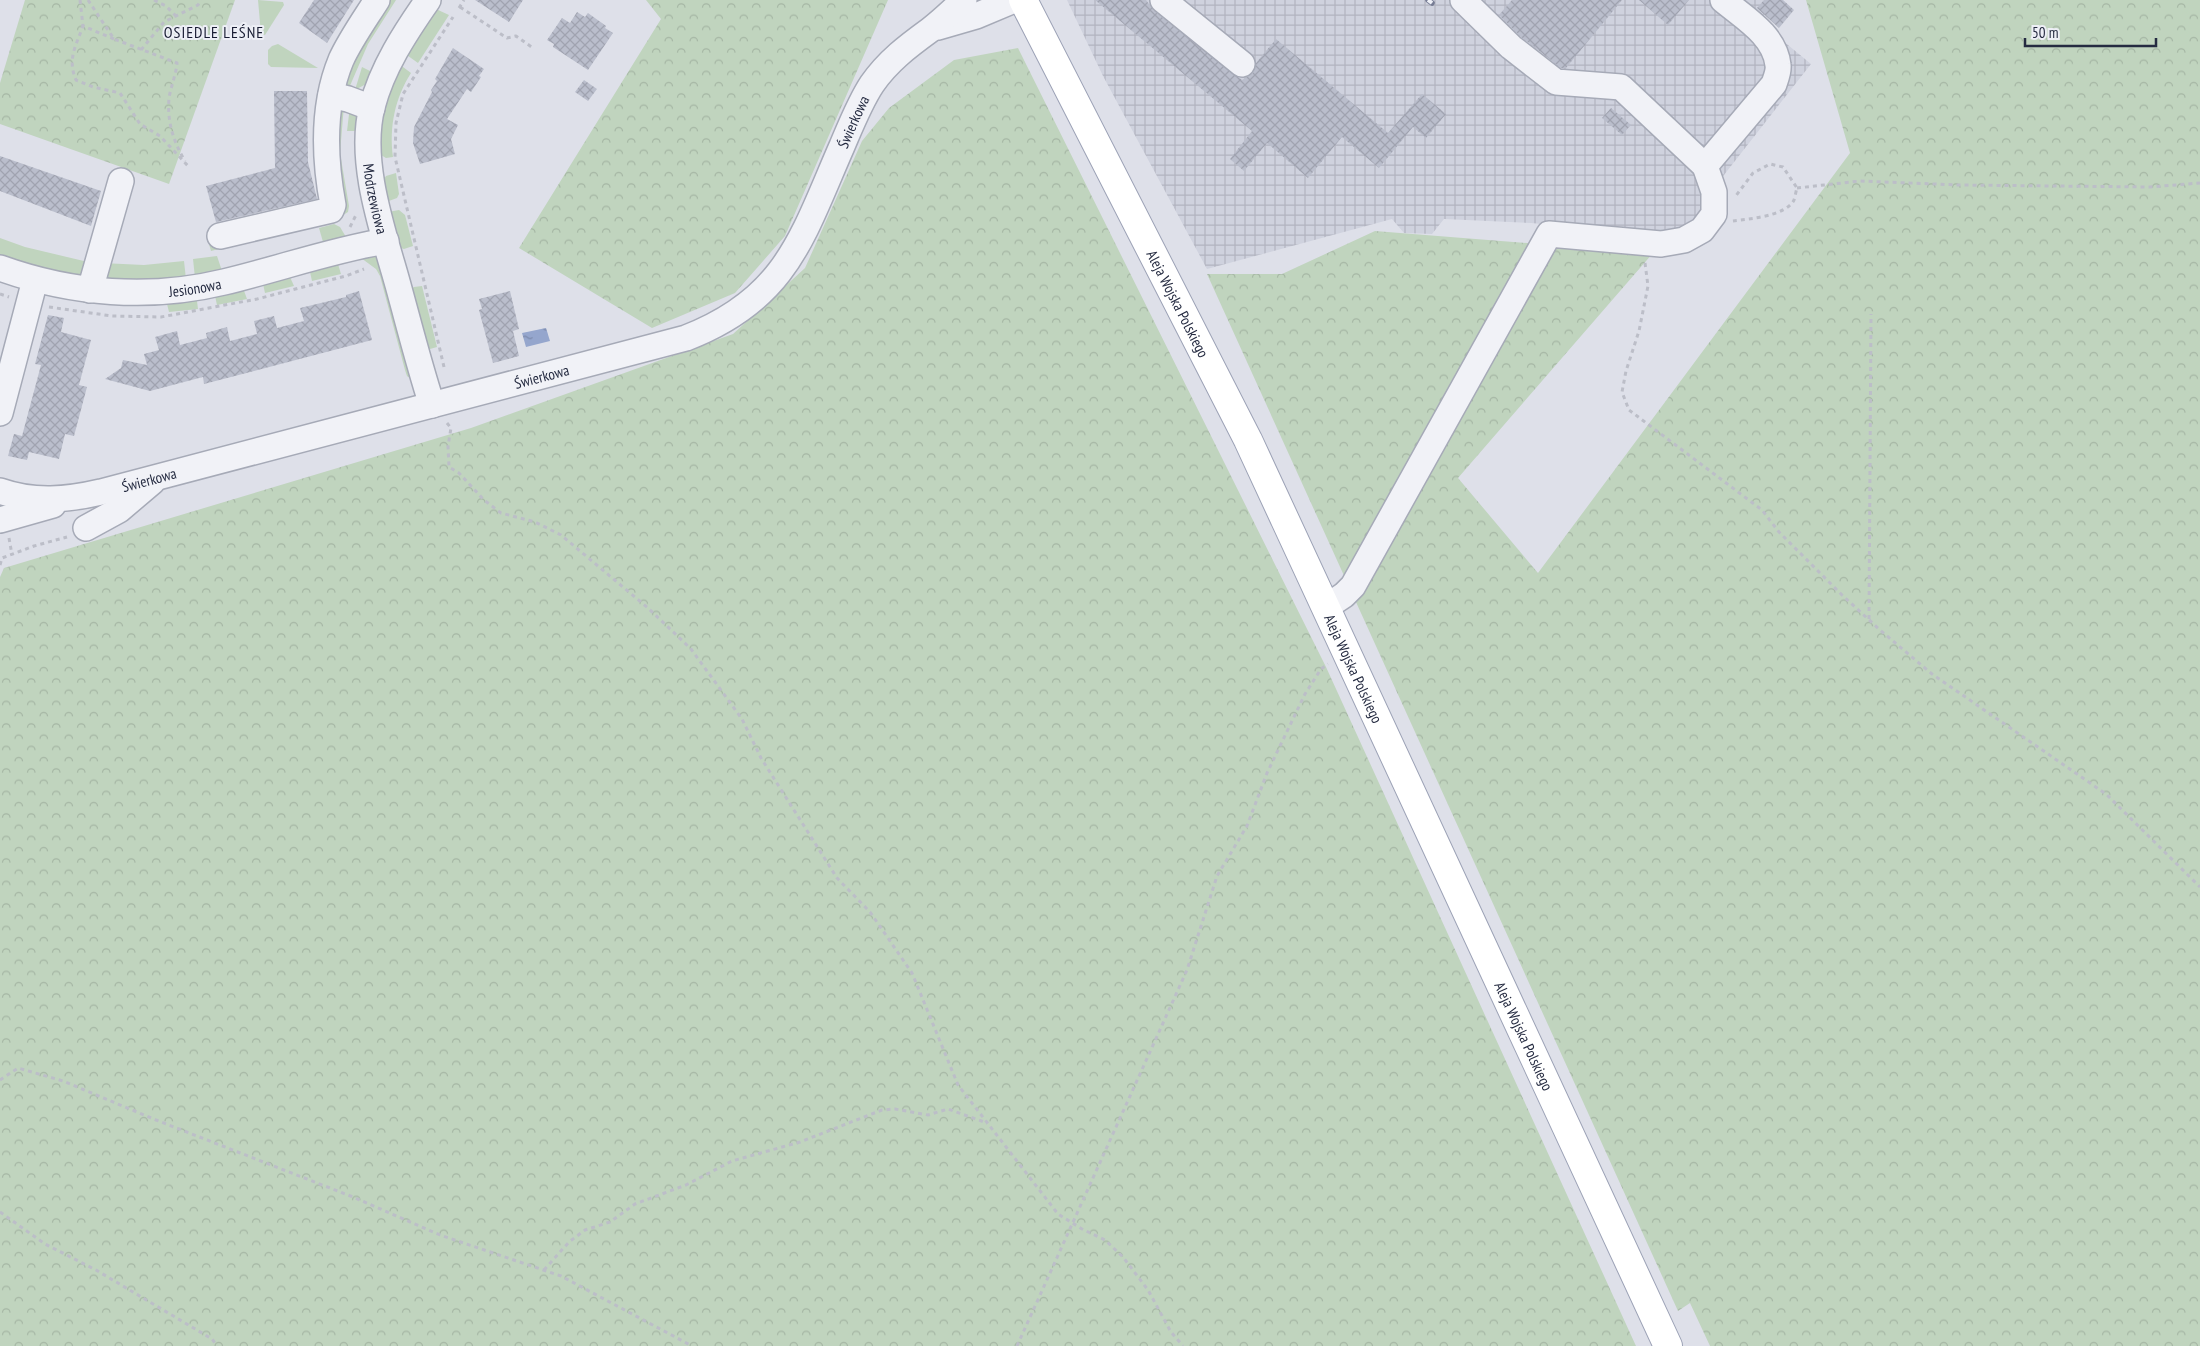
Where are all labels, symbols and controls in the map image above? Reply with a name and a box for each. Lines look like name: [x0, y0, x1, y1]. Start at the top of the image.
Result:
scale bar: [2025, 15, 2156, 47]
district label: OSIEDLE LEŚNE: [164, 22, 264, 42]
text: 50 m: [2032, 23, 2058, 42]
street label: Świerkowa: [833, 92, 873, 151]
street label: Modrzewiowa: [359, 162, 392, 236]
street label: Aleja Wojska Polskiego: [1143, 247, 1214, 360]
street label: Jesionowa: [167, 274, 223, 301]
street label: Świerkowa: [512, 360, 571, 392]
street label: Świerkowa: [120, 463, 178, 496]
street label: Aleja Wojska Polskiego: [1320, 611, 1387, 726]
street label: Aleja Wojska Polskiego: [1491, 978, 1558, 1093]

